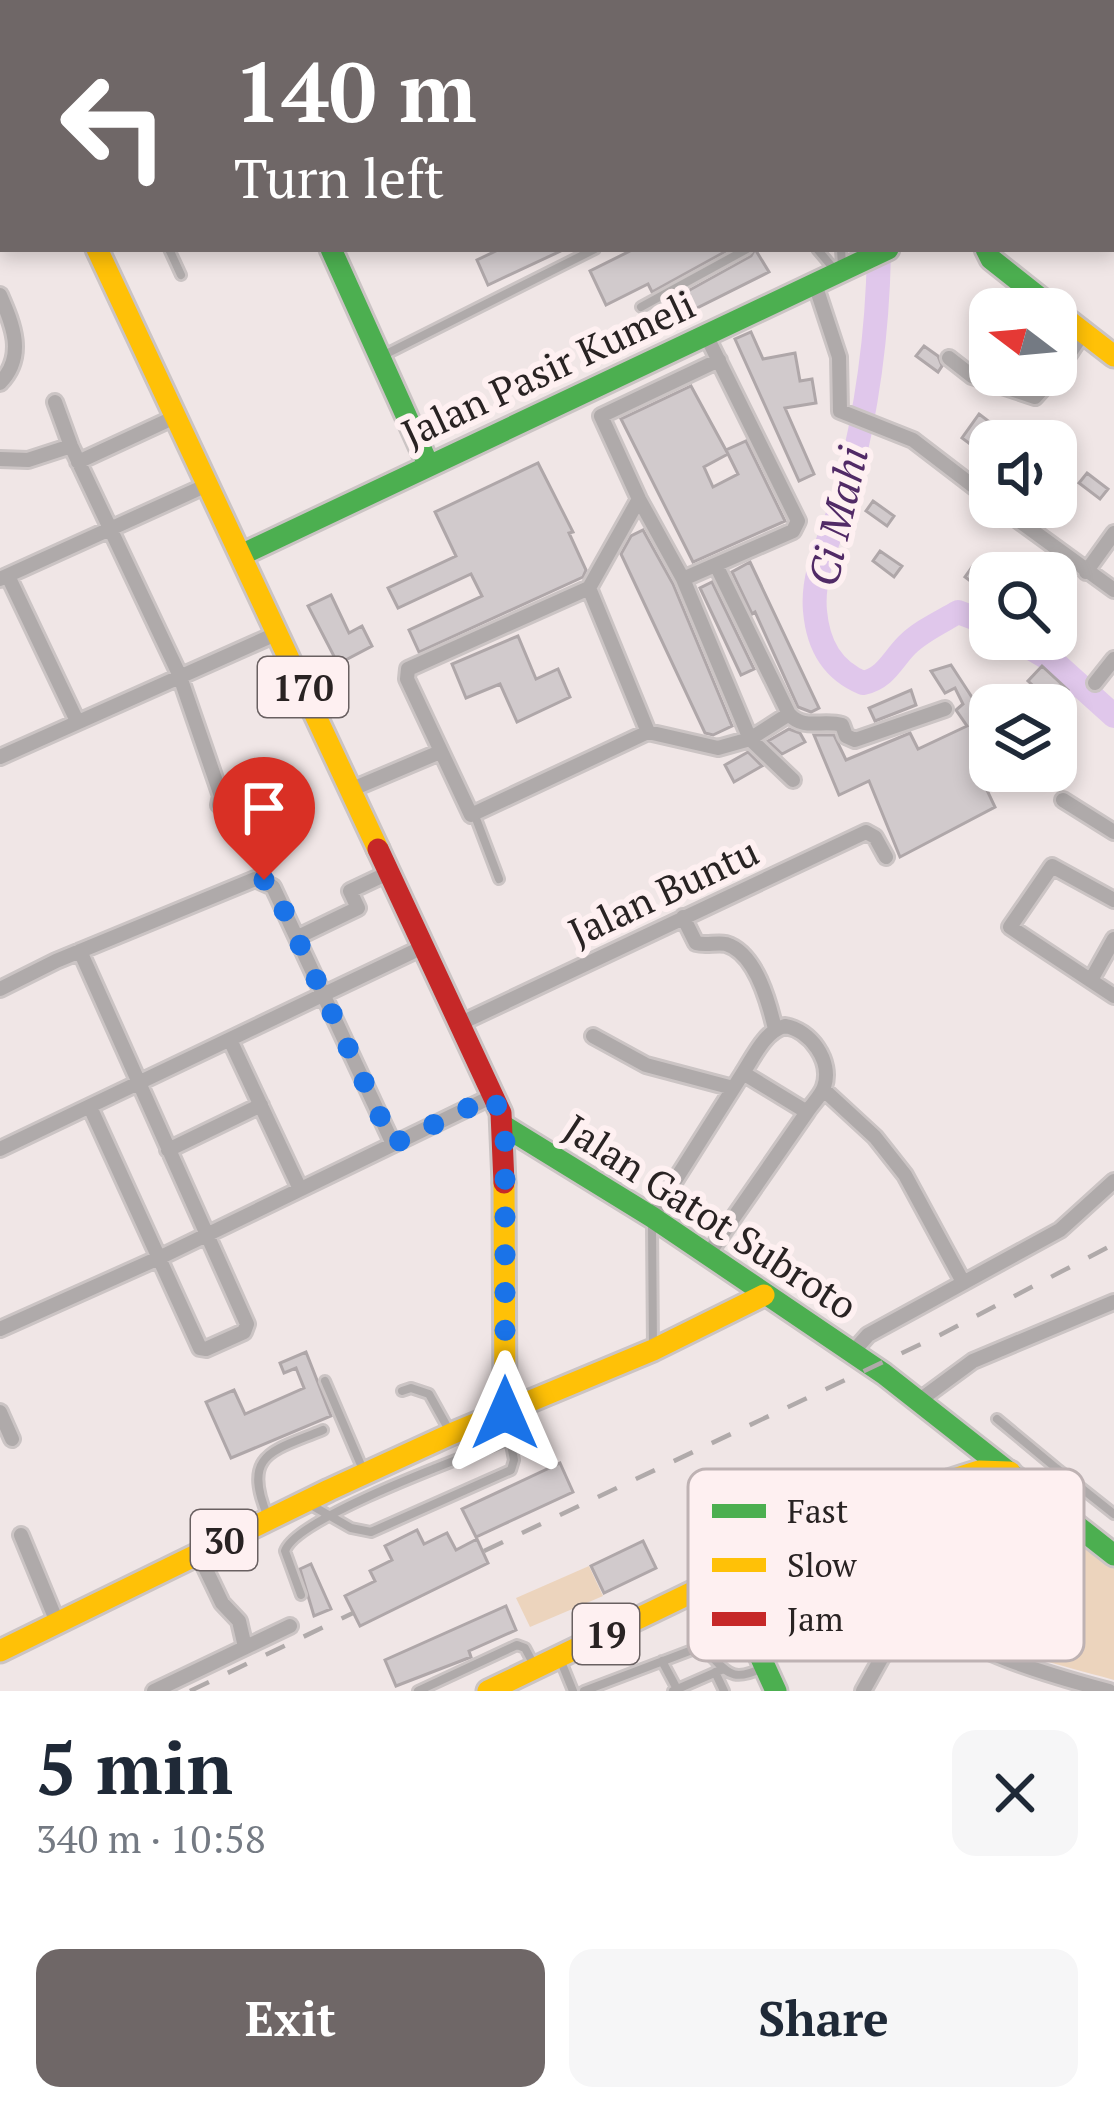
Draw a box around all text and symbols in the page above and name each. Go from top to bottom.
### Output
text: 140 m [234,35,477,146]
icon: left [36,48,192,204]
text: Turn left [234,142,444,213]
street label: Jalan Pasir Kumeli [393,277,703,459]
north arrow [969,288,1077,396]
map controls [969,288,1077,792]
button: sound [969,420,1077,528]
water label: Ci Mahi [794,440,880,591]
button: search [969,552,1077,660]
road number: 170 [258,657,348,717]
button: layers [969,684,1077,792]
pin [213,757,315,880]
icon: arrive [231,775,297,841]
street label: Jalan Buntu [560,824,766,958]
street label: Jalan Gatot Subroto [554,1102,868,1330]
position arrow [442,1350,568,1476]
legend [688,1469,1084,1661]
text: Fast [787,1489,848,1532]
road number: 30 [191,1510,257,1570]
text: Slow [787,1543,857,1586]
text: Jam [787,1597,843,1640]
road number: 19 [573,1604,639,1664]
text: 5 min [36,1719,233,1815]
button: close [952,1730,1078,1856]
text: 340 m · 10:58 [36,1812,266,1864]
button: Exit [36,1949,545,2087]
button: Share [569,1949,1078,2087]

